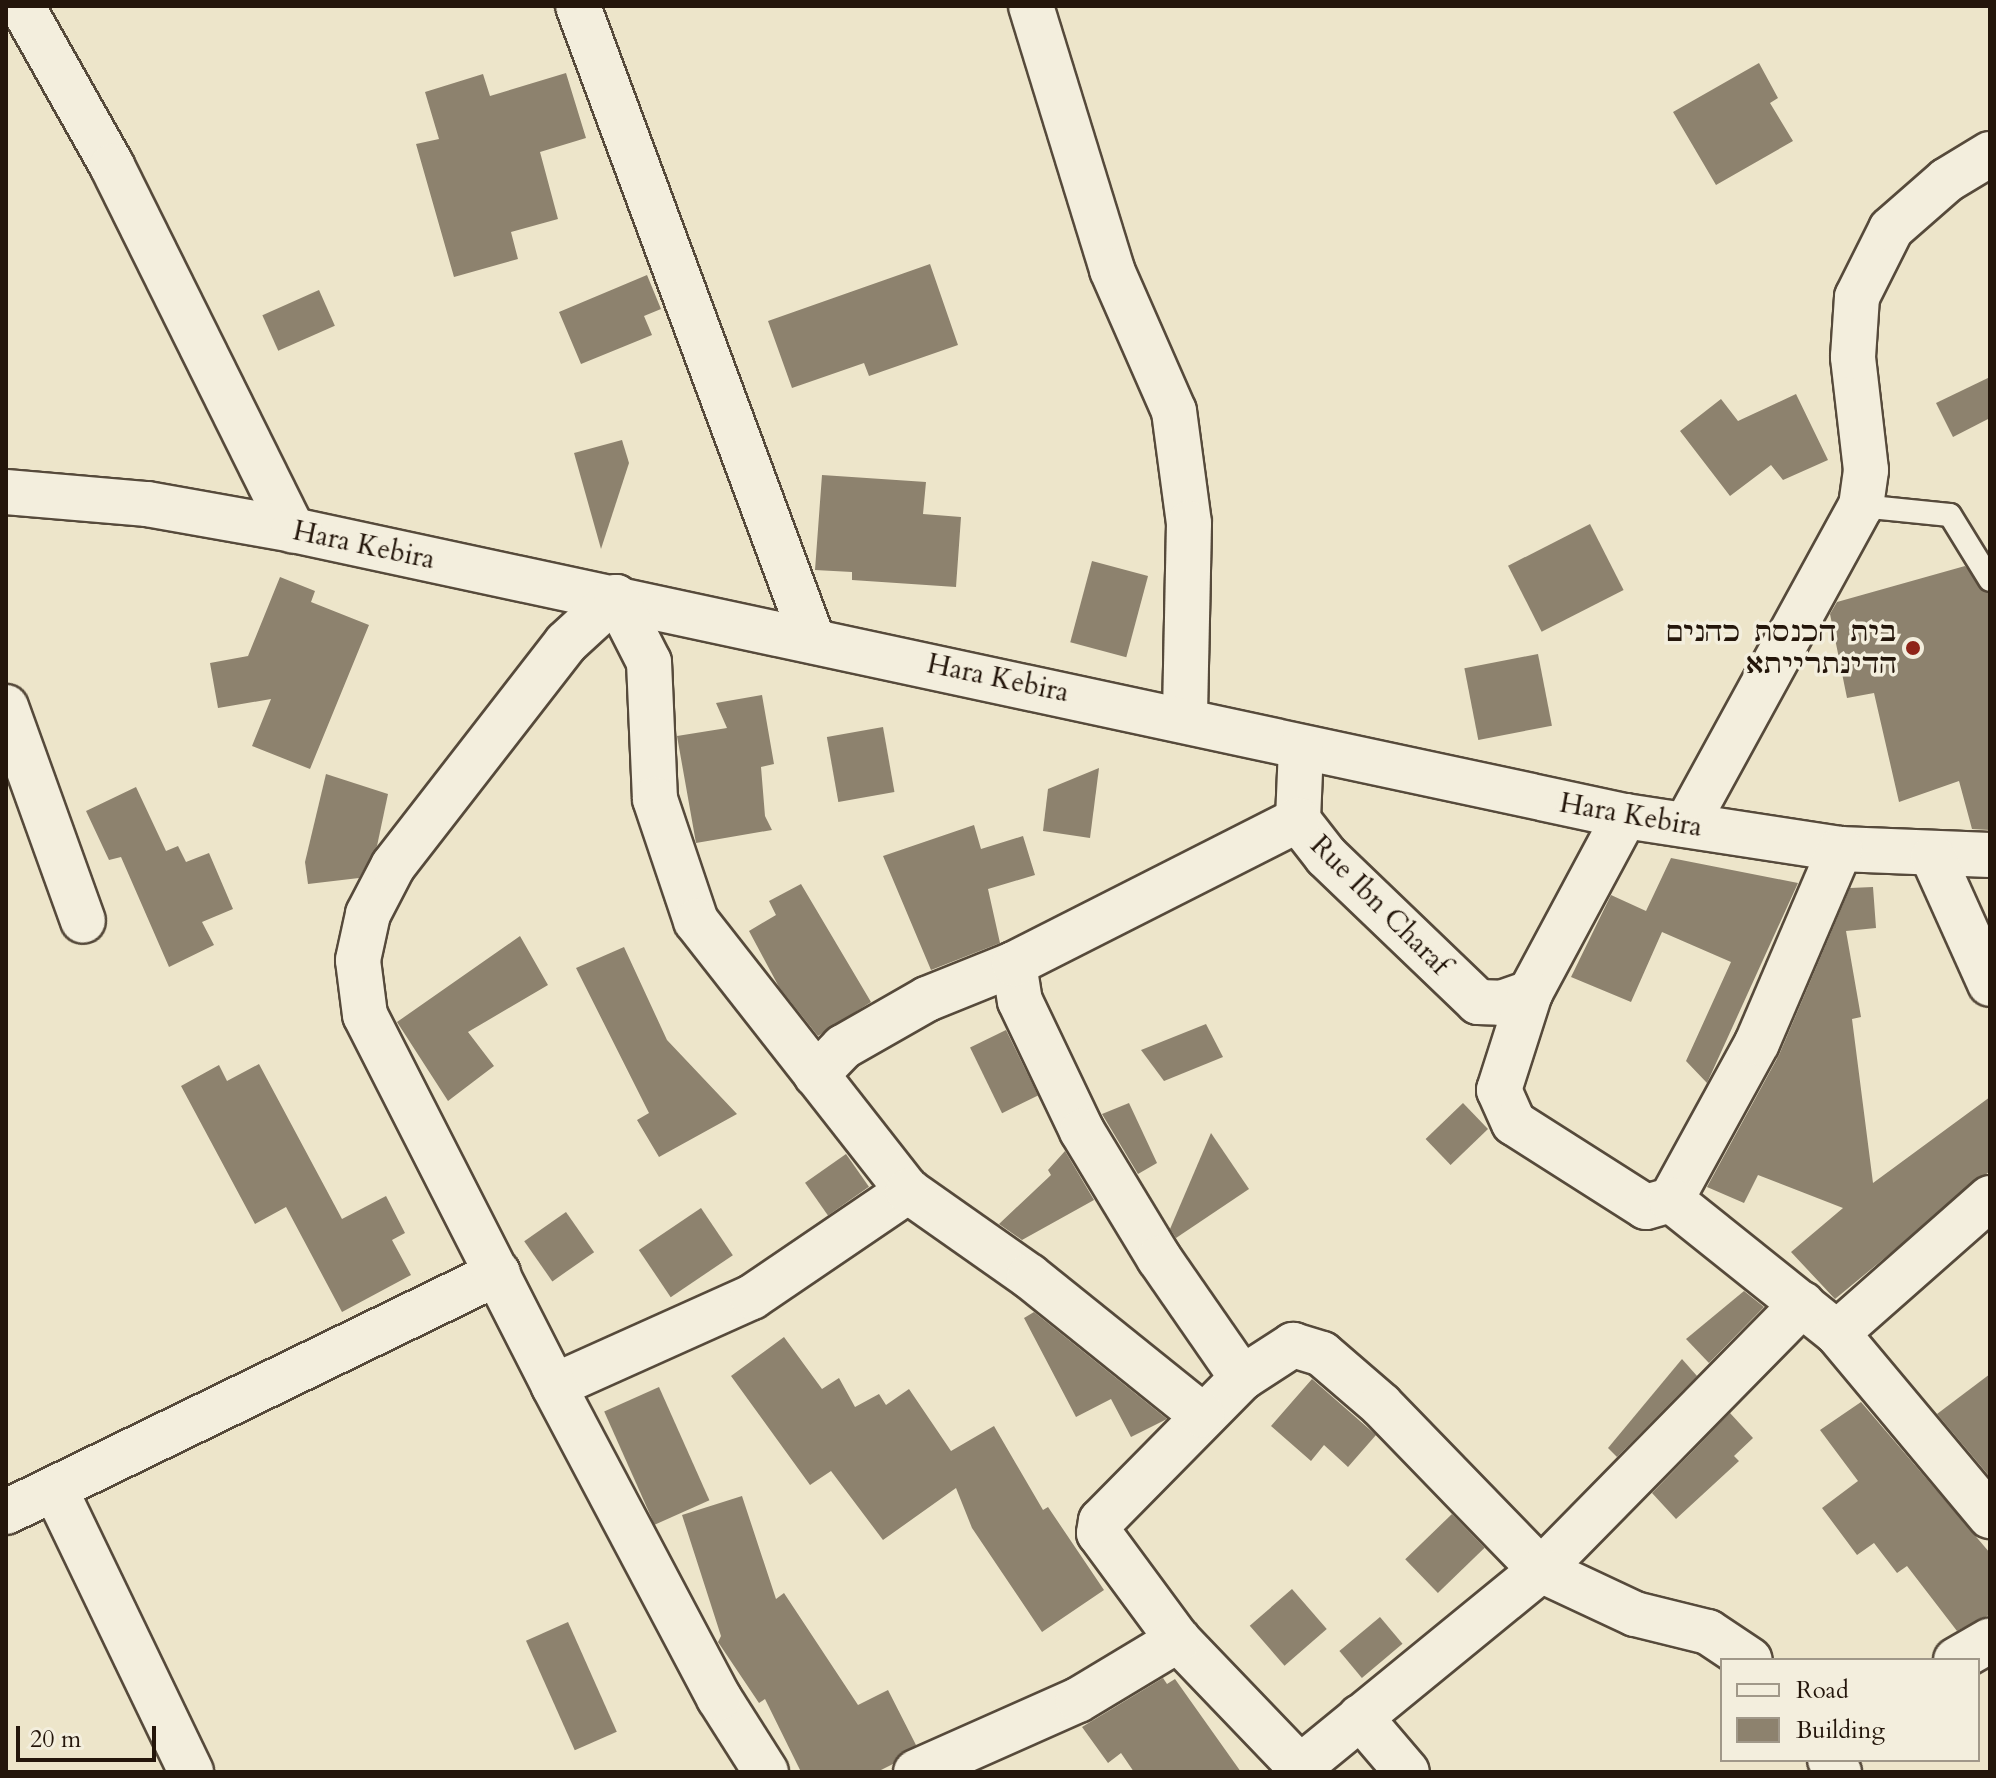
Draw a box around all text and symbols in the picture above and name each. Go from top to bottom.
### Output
street label: Hara Kebira [290,514,438,576]
place label: בית הכנסת כהנים הדינתרייתא [1678,615,1897,681]
marker: בית הכנסת כהנים הדינתרייתא [1904,639,1922,657]
street label: Hara Kebira [924,647,1072,709]
street label: Hara Kebira [1557,786,1705,844]
street label: Rue Ibn Charaf [1304,829,1456,981]
legend [1720,1658,1980,1762]
text: Road [1796,1674,1849,1707]
scale bar [20,1710,160,1760]
text: Building [1796,1714,1885,1747]
text: 20 m [30,1723,81,1756]

